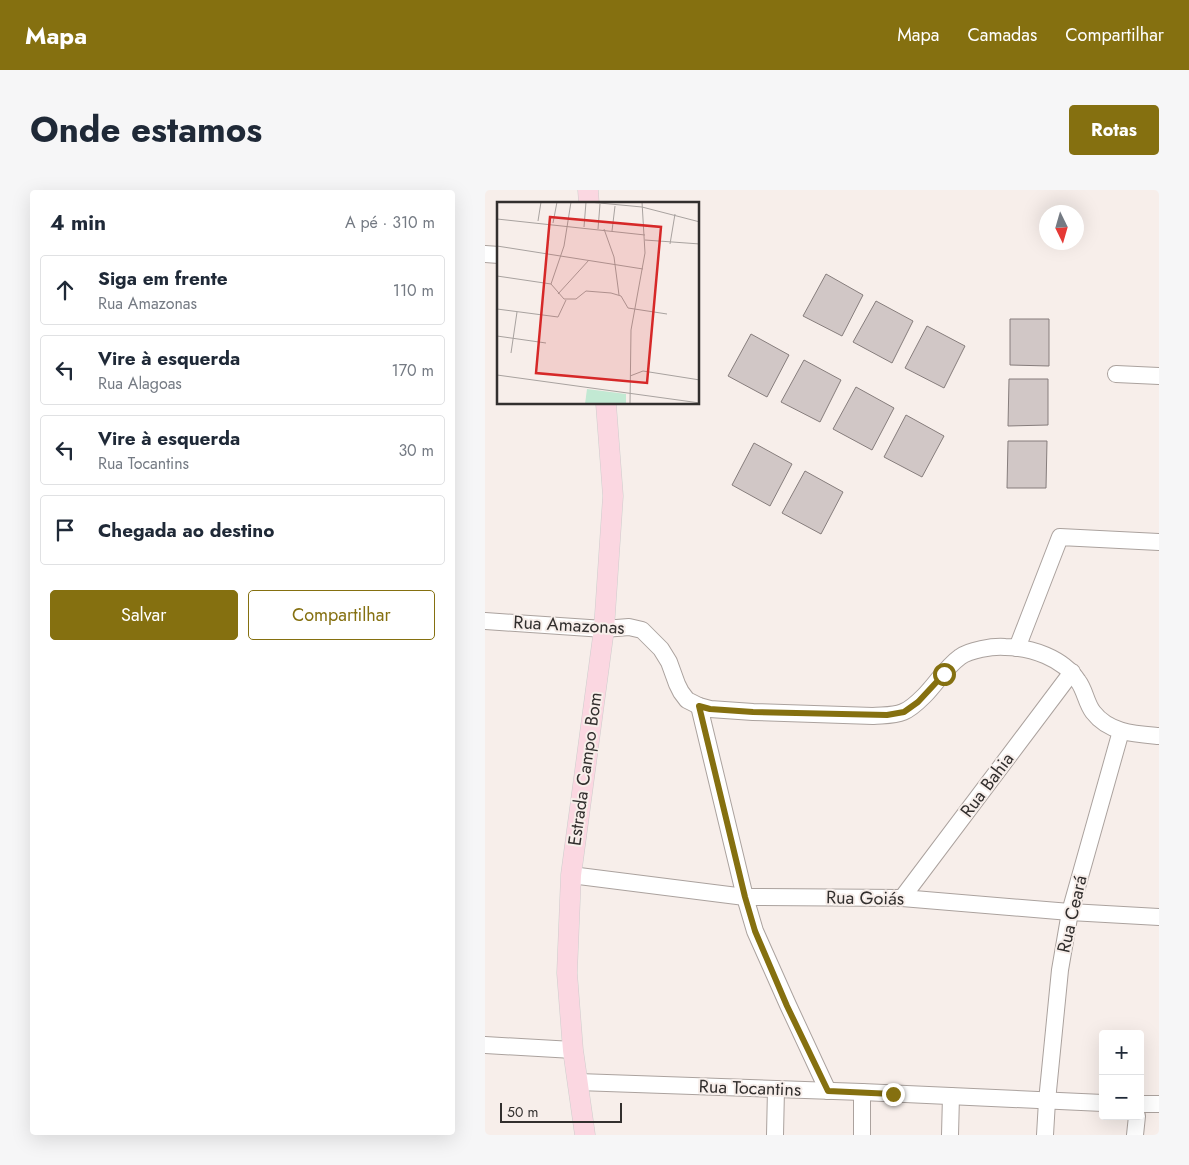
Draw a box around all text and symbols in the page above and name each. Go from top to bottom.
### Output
text: Mapa [25,18,87,53]
text: Mapa [897,22,939,48]
text: Camadas [967,22,1037,48]
text: Compartilhar [1065,22,1164,48]
text: Onde estamos [30,105,262,155]
button: Rotas [1069,105,1159,155]
inset map [497,202,700,405]
north arrow [1039,205,1084,250]
text: 4 min [50,208,106,238]
text: A pé · 310 m [345,211,435,234]
text: Siga em frente [98,265,228,292]
icon: ahead [51,276,79,304]
text: 110 m [393,279,434,302]
text: Rua Amazonas [98,292,197,315]
text: Vire à esquerda [98,345,240,372]
icon: left [51,356,79,384]
text: 170 m [392,359,434,382]
text: Rua Alagoas [98,372,182,395]
text: Vire à esquerda [98,425,240,452]
icon: left [51,436,79,464]
text: 30 m [398,439,434,462]
text: Rua Tocantins [98,452,189,475]
icon: arrive [51,516,79,544]
text: Chegada ao destino [98,517,274,544]
button: Salvar [50,590,238,640]
button: Compartilhar [248,590,435,640]
street label: Rua Amazonas [513,609,625,641]
route start [933,663,956,686]
street label: Estrada Campo Bom [561,690,609,848]
street label: Rua Bahia [954,747,1020,823]
street label: Rua Ceará [1050,873,1094,955]
street label: Rua Goiás [826,884,904,912]
map controls [1099,1030,1144,1120]
button: + [1099,1030,1144,1075]
street label: Rua Tocantins [698,1073,802,1103]
button: − [1099,1075,1144,1120]
route end [882,1083,905,1106]
scale bar [500,1100,623,1123]
text: 50 m [507,1102,538,1122]

